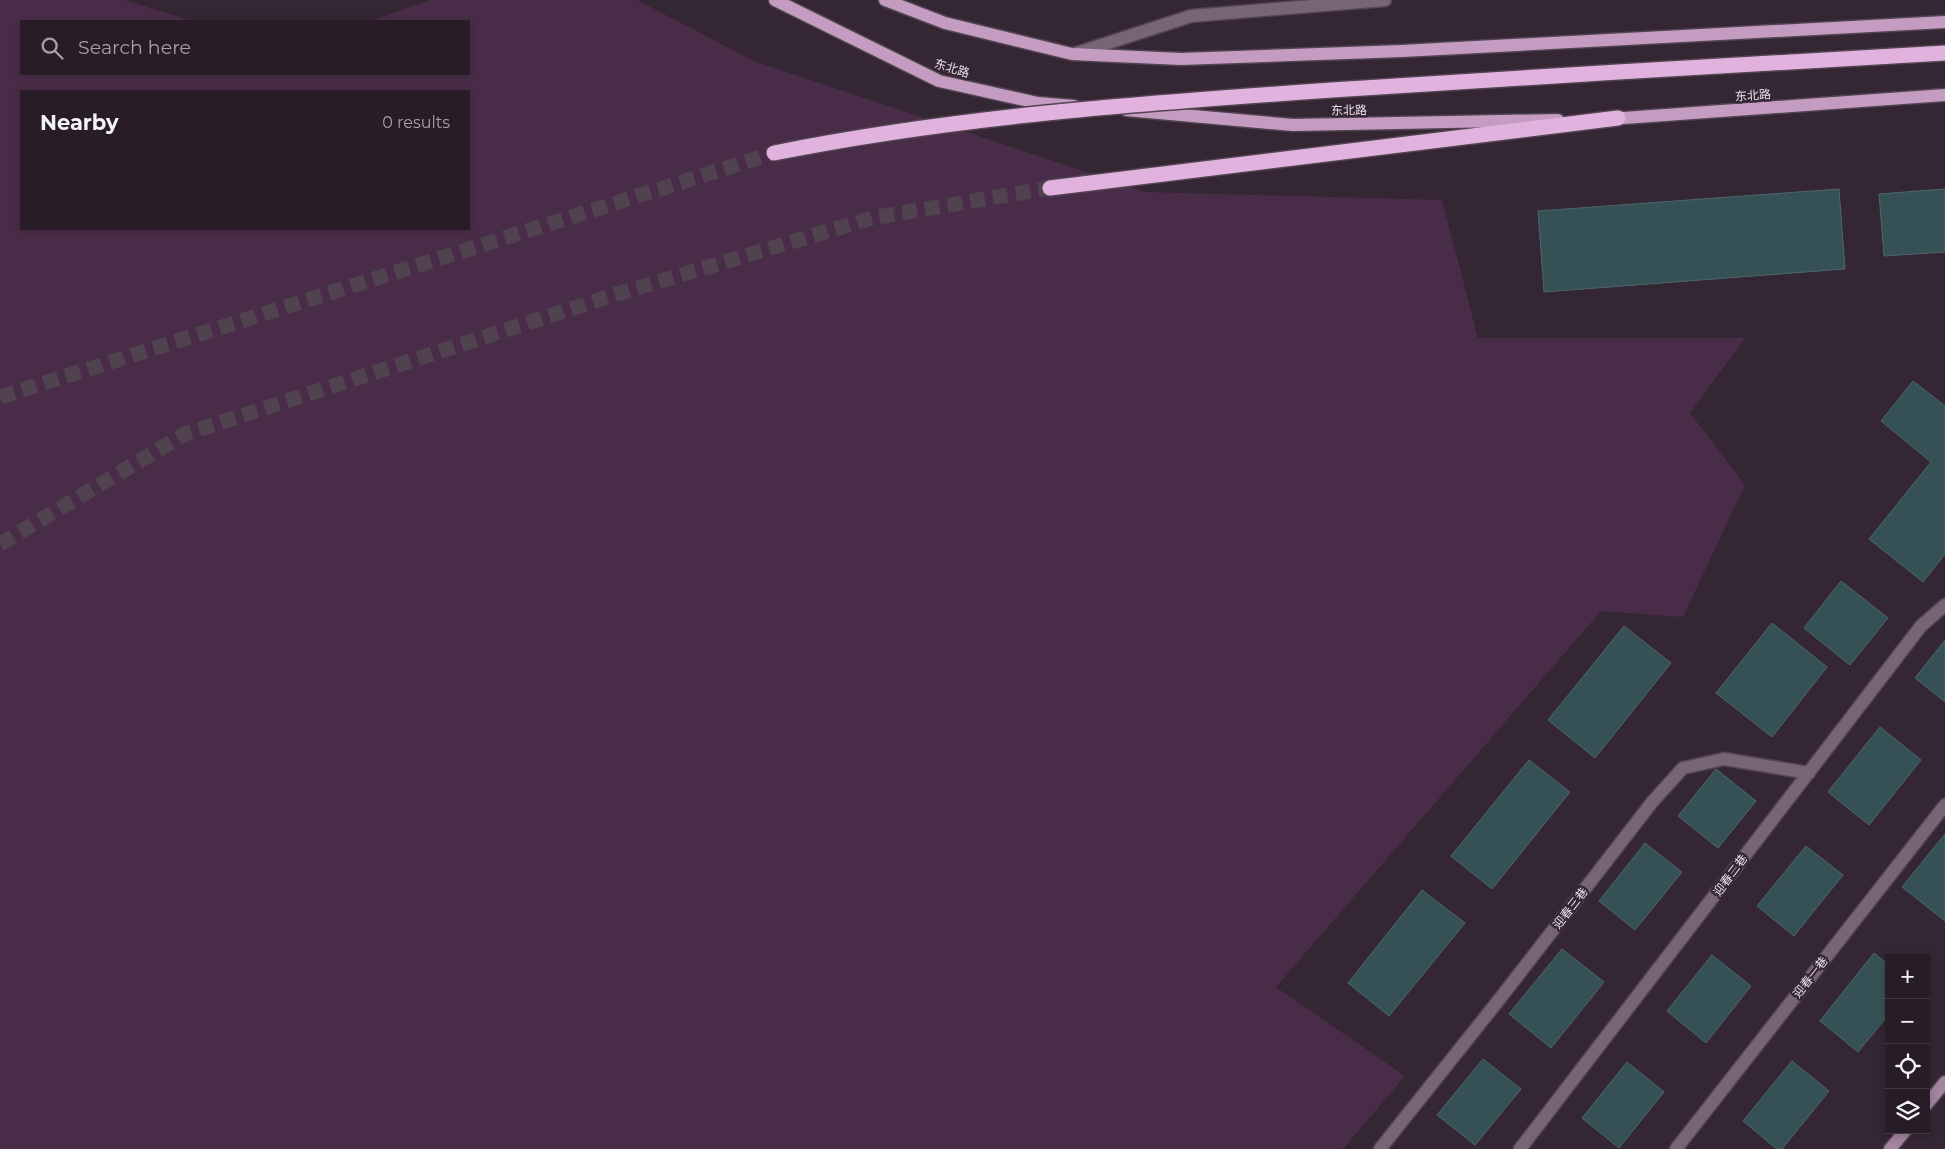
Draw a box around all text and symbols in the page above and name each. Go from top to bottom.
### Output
search box [20,20,470,75]
icon: search [38,34,66,62]
text: Search here [78,36,191,59]
street label: 东北路 [933,56,971,80]
street label: 东北路 [1735,86,1771,104]
street label: 东北路 [1331,102,1367,118]
text: Nearby [40,110,119,135]
text: 0 results [382,113,450,132]
street label: 迎春二巷 [1710,851,1750,899]
street label: 迎春三巷 [1549,884,1591,932]
street label: 迎春一巷 [1789,953,1831,1001]
map controls [1885,954,1930,1134]
button: + [1885,954,1930,999]
button: − [1885,999,1930,1044]
button: locate [1885,1044,1930,1089]
button: layers [1885,1089,1930,1134]

